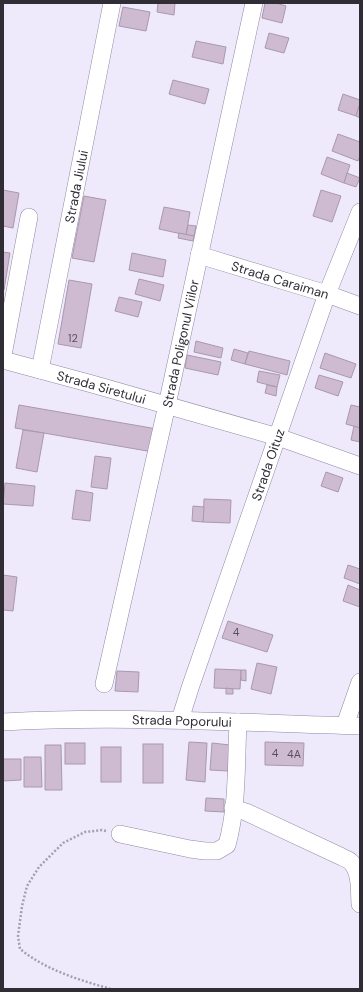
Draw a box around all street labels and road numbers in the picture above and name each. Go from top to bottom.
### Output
street label: Strada Jiului [61,149,92,224]
street label: Strada Caraiman [229,257,331,303]
street label: Strada Poligonul Viilor [159,278,203,409]
street label: Strada Siretului [55,367,148,408]
street label: Strada Oituz [248,427,288,503]
street label: Strada Poporului [132,711,232,731]

